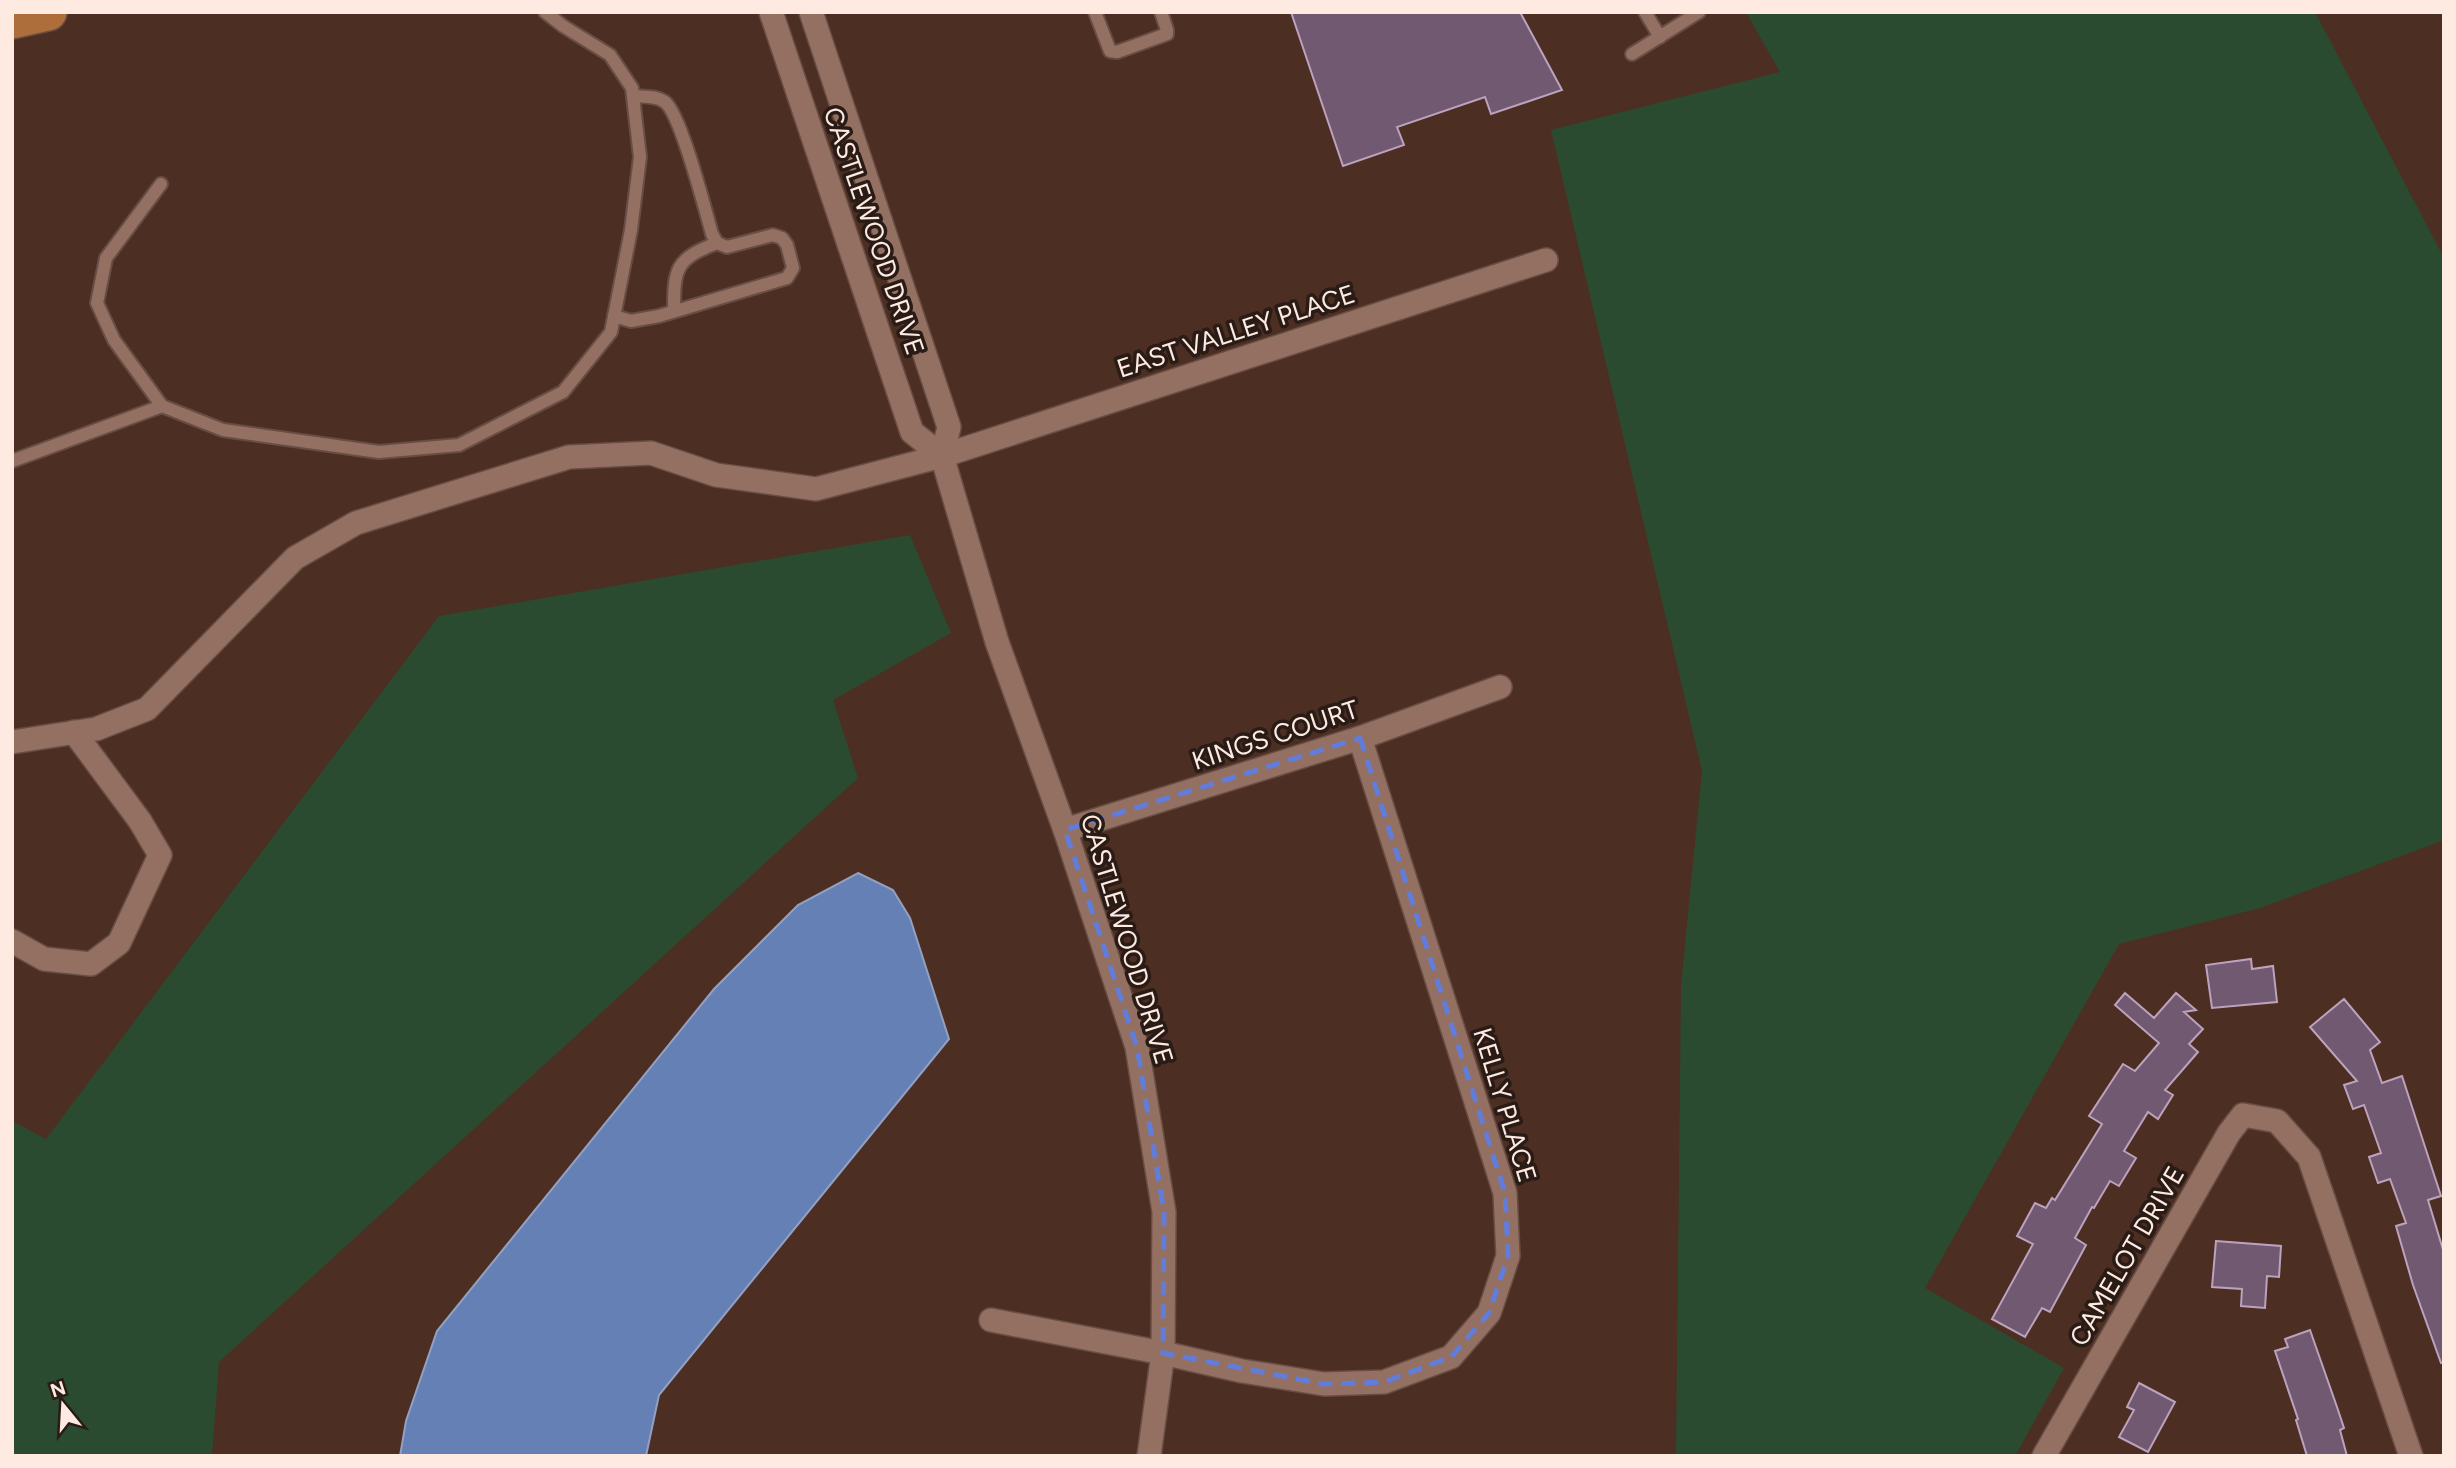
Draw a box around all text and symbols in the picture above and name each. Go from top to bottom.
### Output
street label: CASTLEWOOD DRIVE [817,103,931,359]
street label: EAST VALLEY PLACE [1113,277,1359,385]
street label: KINGS COURT [1188,693,1363,777]
street label: CASTLEWOOD DRIVE [1074,810,1180,1068]
street label: KELLY PLACE [1466,1024,1544,1186]
street label: CAMELOT DRIVE [2063,1160,2191,1352]
north arrow [28,1370,98,1440]
text: N [47,1376,68,1403]

